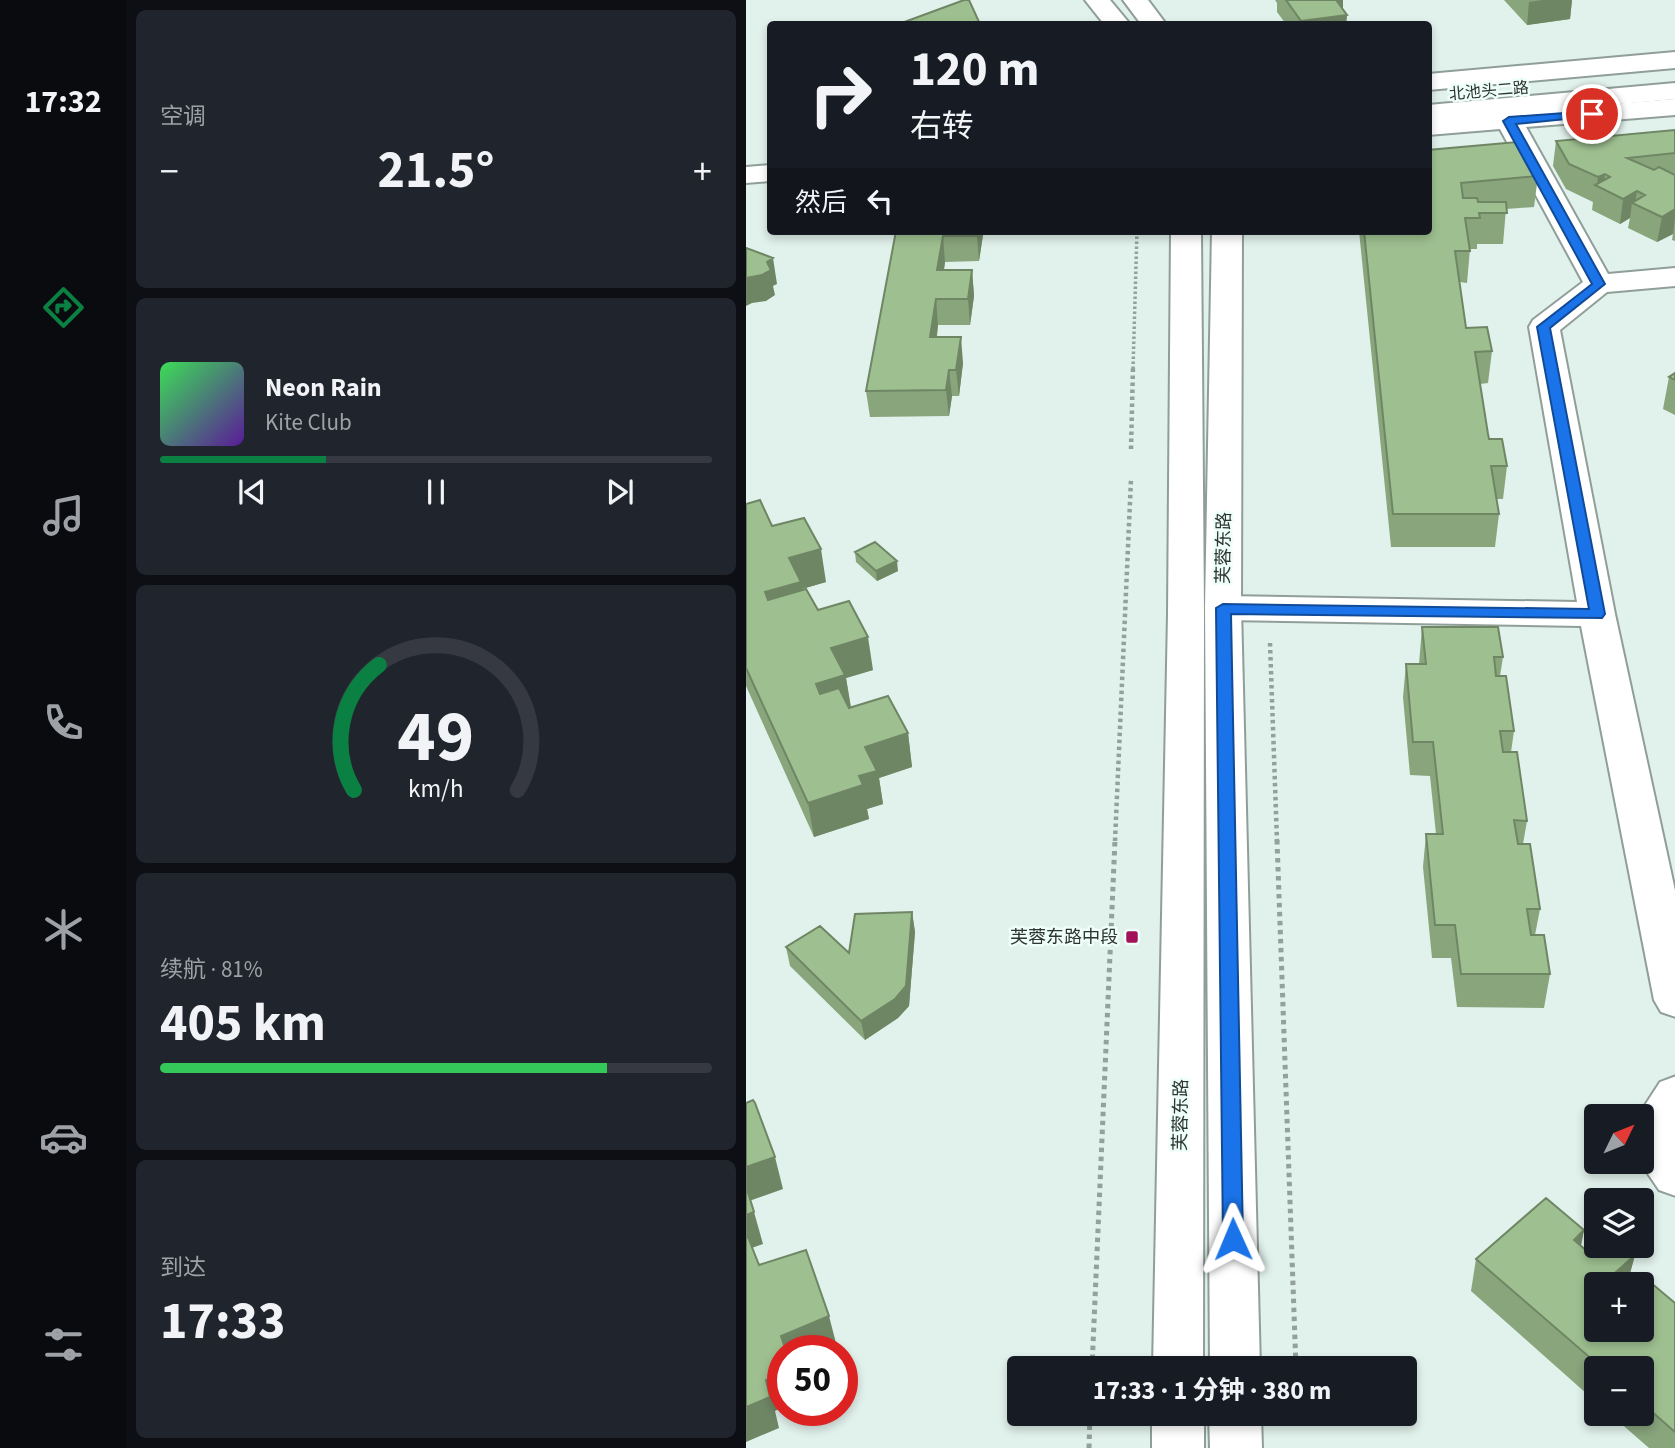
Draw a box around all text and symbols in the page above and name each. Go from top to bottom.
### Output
text: 120 m [910,35,1039,105]
icon: right [795,49,886,140]
street label: 北池头二路 [1448,77,1530,105]
text: 17:32 [24,79,102,125]
pin [1562,84,1622,144]
icon: arrive [1573,95,1611,133]
text: 空调 [160,100,206,133]
text: 右转 [910,104,974,150]
text: 21.5° [378,134,494,208]
text: − [160,145,179,199]
text: + [693,145,712,199]
icon: left [861,182,899,220]
text: 然后 [795,184,847,221]
icon: directions [39,283,88,332]
text: Neon Rain [265,369,382,406]
text: Kite Club [265,406,352,439]
icon: previous [233,473,271,511]
icon: pause [417,473,455,511]
icon: next [601,473,639,511]
icon: music [39,491,88,540]
street label: 芙蓉东路 [1211,512,1237,584]
text: 49 [398,685,474,789]
icon: phone [39,698,88,747]
text: km/h [408,771,464,807]
icon: climate [39,905,88,954]
place label: 芙蓉东路中段 [1010,925,1118,950]
marker: 芙蓉东路中段 [1124,929,1140,945]
text: 续航 · 81% [160,953,263,986]
text: 405 km [160,987,326,1061]
street label: 芙蓉东路 [1168,1079,1194,1151]
north arrow [1584,1104,1654,1174]
map controls [1584,1104,1654,1426]
icon: car [39,1113,88,1162]
button: layers [1584,1188,1654,1258]
position arrow [1196,1202,1270,1276]
text: 到达 [160,1251,206,1284]
button: + [1584,1272,1654,1342]
text: 17:33 [160,1285,285,1359]
icon: filters [39,1320,88,1369]
speed limit sign: 50 [767,1335,858,1426]
button: − [1584,1356,1654,1426]
text: 17:33 · 1 分钟 · 380 m [1093,1372,1331,1409]

